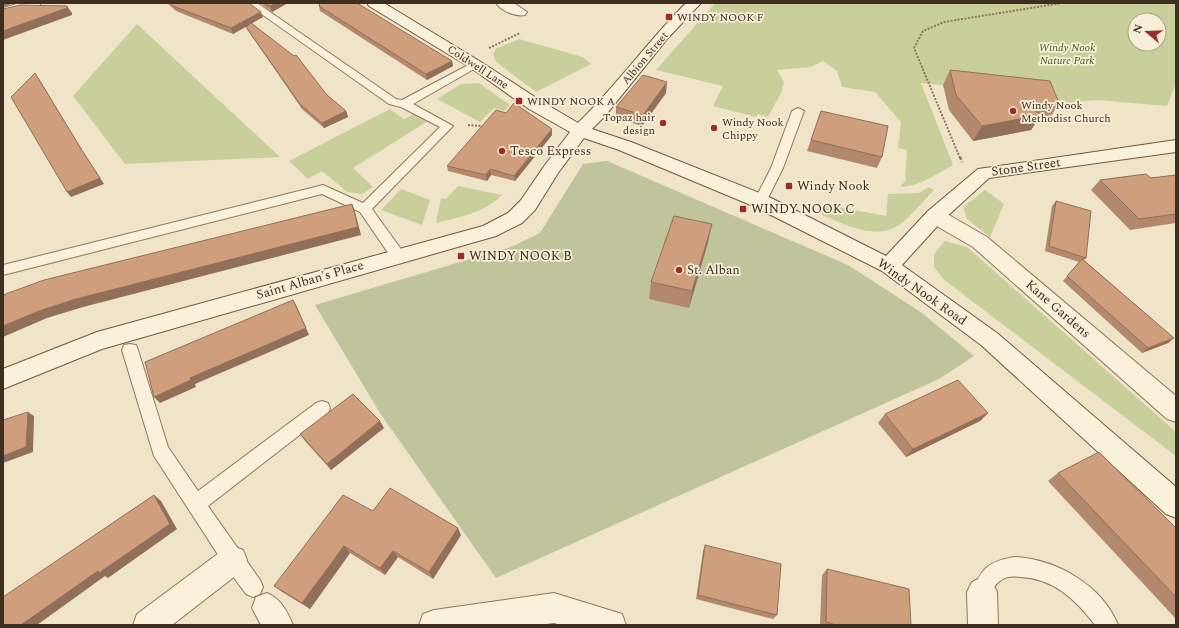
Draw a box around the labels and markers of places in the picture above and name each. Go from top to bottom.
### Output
place label: WINDY NOOK F [677,9,764,26]
marker: WINDY NOOK F [664,12,674,22]
place label: WINDY NOOK A [527,93,615,110]
marker: WINDY NOOK A [514,96,524,106]
place label: Windy Nook Methodist Church [1021,97,1111,127]
marker: Windy Nook Methodist Church [1008,106,1018,116]
place label: Topaz hair design [603,109,656,139]
place label: Windy Nook Chippy [722,114,784,144]
marker: Topaz hair design [658,118,668,128]
marker: Windy Nook Chippy [709,123,719,133]
place label: Tesco Express [510,141,591,161]
marker: Tesco Express [497,146,507,156]
place label: Windy Nook [797,176,870,196]
marker: Windy Nook [784,181,794,191]
place label: WINDY NOOK C [751,199,855,219]
marker: WINDY NOOK C [738,204,748,214]
place label: WINDY NOOK B [469,246,572,266]
marker: WINDY NOOK B [456,251,466,261]
place label: St. Alban [687,260,740,280]
marker: St. Alban [674,265,684,275]

